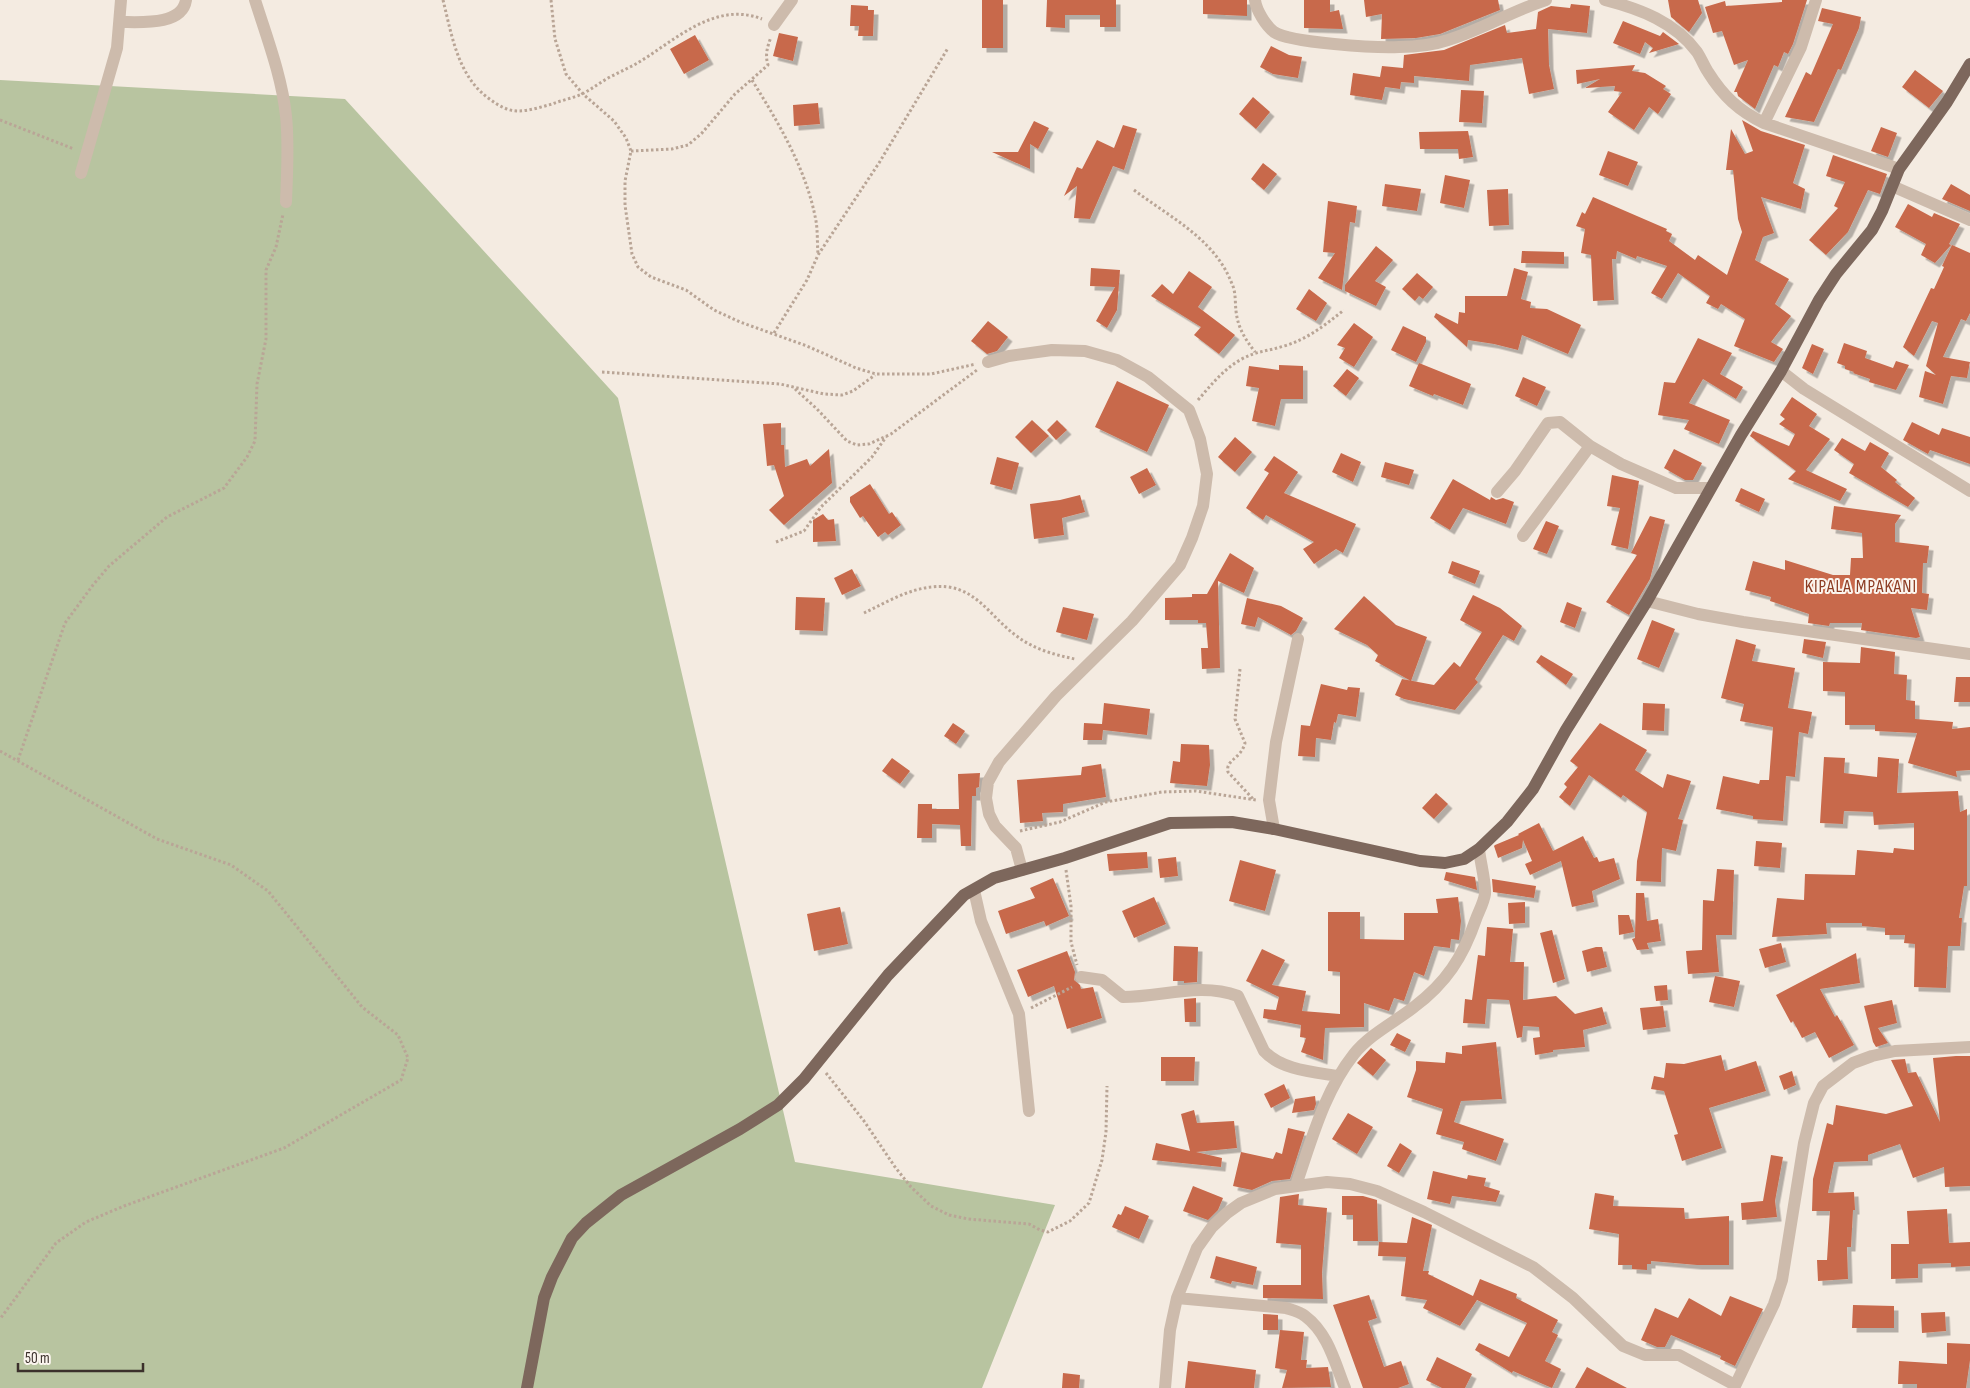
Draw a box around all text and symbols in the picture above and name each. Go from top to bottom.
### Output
district label: KIPALA MPAKANI [1805,576,1917,597]
scale bar [18,1340,142,1372]
text: 50 m [25,1349,50,1368]

